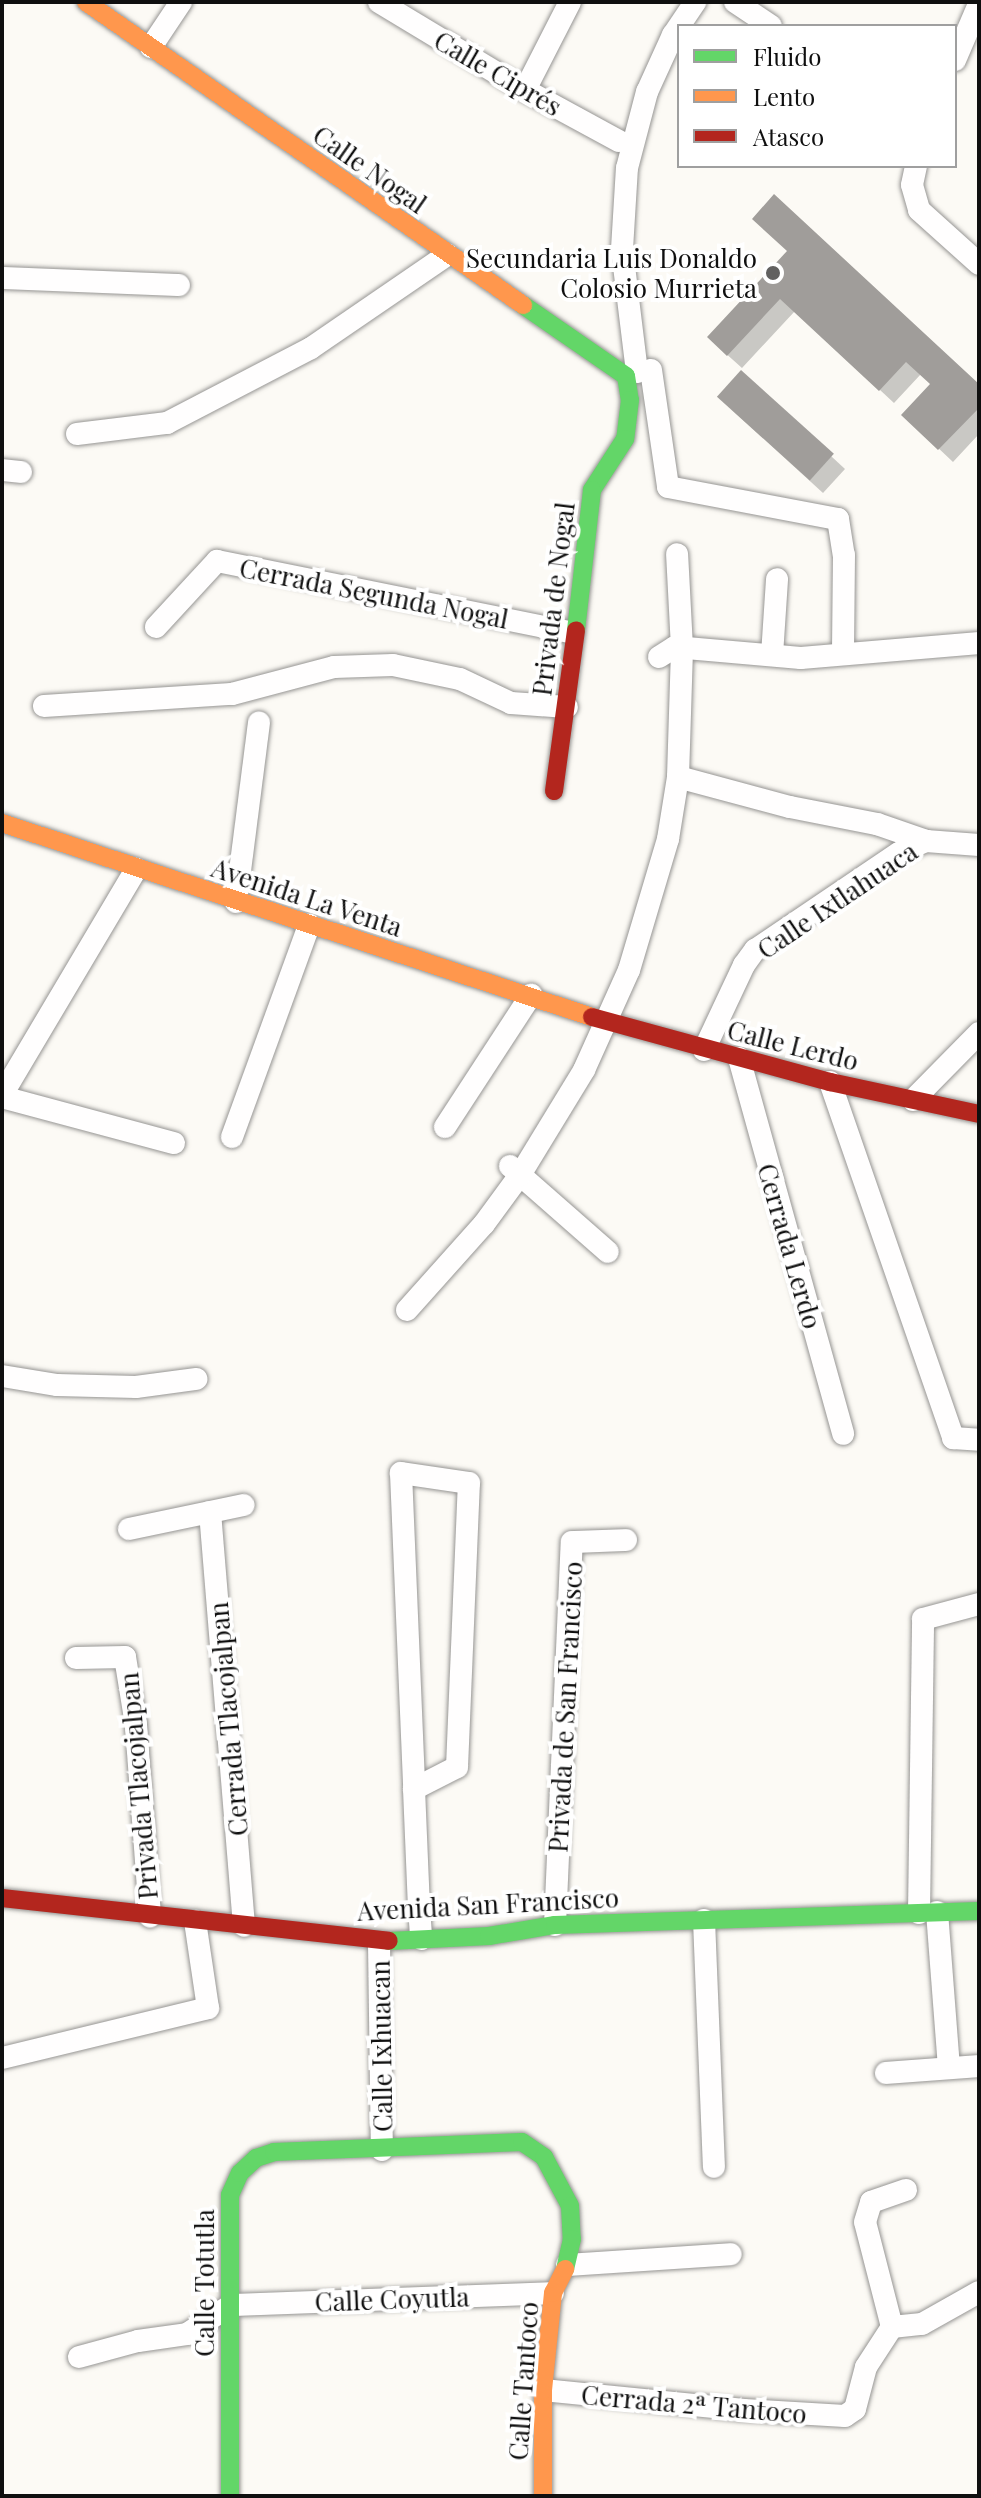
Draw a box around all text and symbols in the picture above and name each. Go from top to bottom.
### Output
street label: Calle Ciprés [429,24,567,122]
legend [677,24,957,168]
text: Fluido [753,40,821,72]
text: Lento [753,80,815,112]
street label: Calle Nogal [307,119,433,219]
text: Atasco [753,120,824,152]
place label: Secundaria Luis Donaldo Colosio Murrieta [466,242,757,304]
marker: Secundaria Luis Donaldo Colosio Murrieta [764,264,782,282]
street label: Privada de Nogal [526,500,580,698]
street label: Cerrada Segunda Nogal [237,552,511,634]
street label: Calle Ixtlahuaca [751,835,923,965]
street label: Avenida La Venta [207,851,407,943]
street label: Calle Lerdo [724,1014,862,1076]
street label: Cerrada Lerdo [752,1160,828,1332]
street label: Privada de San Francisco [542,1561,588,1853]
street label: Cerrada Tlacojalpan [202,1600,254,1838]
street label: Privada Tlacojalpan [112,1671,164,1901]
street label: Avenida San Francisco [356,1882,620,1926]
street label: Calle Ixhuacan [364,1960,398,2132]
street label: Calle Totutla [188,2209,220,2357]
street label: Calle Coyutla [314,2281,470,2317]
street label: Calle Tantoco [502,2300,544,2462]
street label: Cerrada 2ª Tantoco [579,2379,809,2429]

